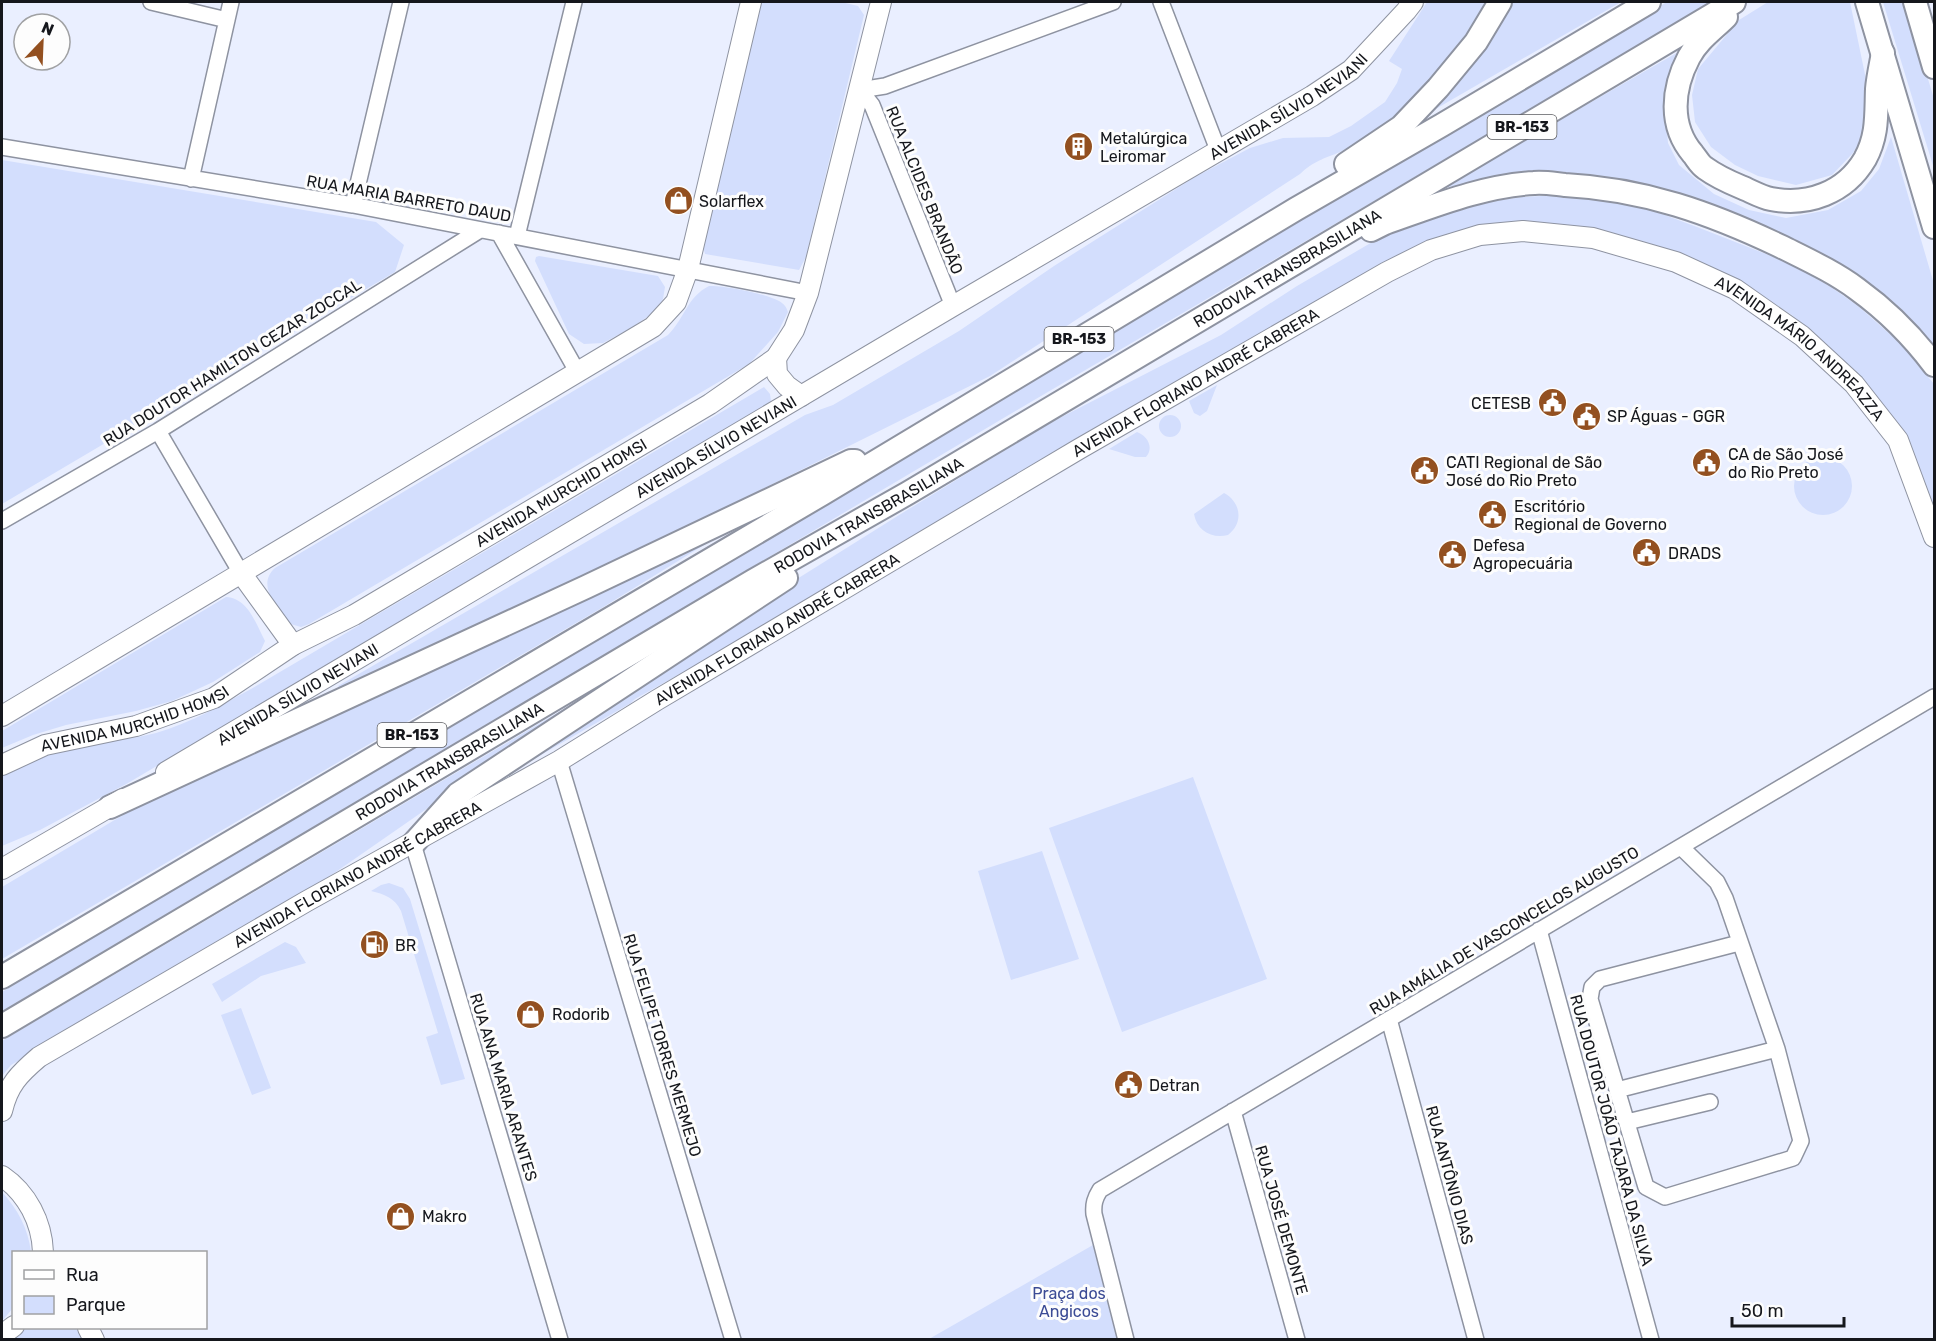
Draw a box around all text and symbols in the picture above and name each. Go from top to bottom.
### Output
north arrow [12,12,72,72]
text: N [39,18,57,40]
street label: AVENIDA SÍLVIO NEVIANI [1206,50,1372,164]
street label: RUA ALCIDES BRANDÃO [882,103,967,277]
road number: BR-153 [1488,115,1556,139]
place label: Metalúrgica Leiromar [1100,129,1187,166]
building icon: Metalúrgica Leiromar [1063,131,1095,163]
street label: RUA MARIA BARRETO DAUD [305,171,513,226]
shop icon: Solarflex [662,185,694,217]
place label: Solarflex [699,192,764,211]
street label: RODOVIA TRANSBRASILIANA [1190,205,1385,331]
street label: AVENIDA MÁRIO ANDREAZZA [1712,272,1888,425]
street label: RUA DOUTOR HAMILTON CEZAR ZOCCAL [100,275,365,450]
street label: AVENIDA FLORIANO ANDRÉ CABRERA [1069,304,1323,461]
road number: BR-153 [1044,327,1114,351]
public building icon: CETESB [1536,387,1568,419]
street label: AVENIDA SÍLVIO NEVIANI [632,392,800,502]
place label: CETESB [1471,394,1531,413]
public building icon: SP Águas - GGR [1570,400,1602,432]
place label: SP Águas - GGR [1607,407,1725,426]
street label: AVENIDA MURCHID HOMSI [472,435,650,551]
place label: CA de São José do Rio Preto [1728,445,1844,482]
public building icon: CA de São José do Rio Preto [1691,447,1723,479]
street label: RODOVIA TRANSBRASILIANA [771,453,967,577]
place label: CATI Regional de São José do Rio Preto [1446,453,1602,490]
public building icon: CATI Regional de São José do Rio Preto [1409,455,1441,487]
place label: Escritório Regional de Governo [1514,497,1667,534]
public building icon: Escritório Regional de Governo [1477,499,1509,531]
place label: Defesa Agropecuária [1473,536,1573,573]
public building icon: DRADS [1631,537,1663,569]
public building icon: Defesa Agropecuária [1436,538,1468,570]
place label: DRADS [1668,544,1721,563]
street label: AVENIDA FLORIANO ANDRÉ CABRERA [651,549,903,709]
street label: AVENIDA SÍLVIO NEVIANI [214,639,382,750]
street label: AVENIDA MURCHID HOMSI [39,682,233,756]
street label: RODOVIA TRANSBRASILIANA [352,698,547,824]
road number: BR-153 [378,723,446,747]
street label: AVENIDA FLORIANO ANDRÉ CABRERA [230,797,486,951]
street label: RUA AMÁLIA DE VASCONCELOS AUGUSTO [1366,842,1642,1019]
fuel station icon: BR [358,929,390,961]
street label: RUA FELIPE TORRES MERMEJO [619,931,706,1159]
place label: BR [395,935,416,955]
street label: RUA ANA MARIA ARANTES [466,991,541,1183]
street label: RUA DOUTOR JOÃO TAJARA DA SILVA [1566,992,1657,1268]
shop icon: Rodorib [515,998,547,1030]
place label: Rodorib [552,1005,610,1024]
public building icon: Detran [1112,1069,1144,1101]
place label: Detran [1149,1076,1200,1095]
street label: RUA ANTÔNIO DIAS [1422,1103,1478,1247]
street label: RUA JOSÉ DEMONTE [1251,1143,1312,1297]
shop icon: Makro [385,1200,417,1232]
place label: Makro [422,1207,467,1226]
legend [12,1251,207,1329]
text: Rua [66,1264,99,1286]
park label: Praça dos Angicos [1032,1284,1106,1321]
scale bar [1732,1290,1844,1328]
text: Parque [66,1294,126,1316]
text: 50 m [1741,1300,1784,1322]

